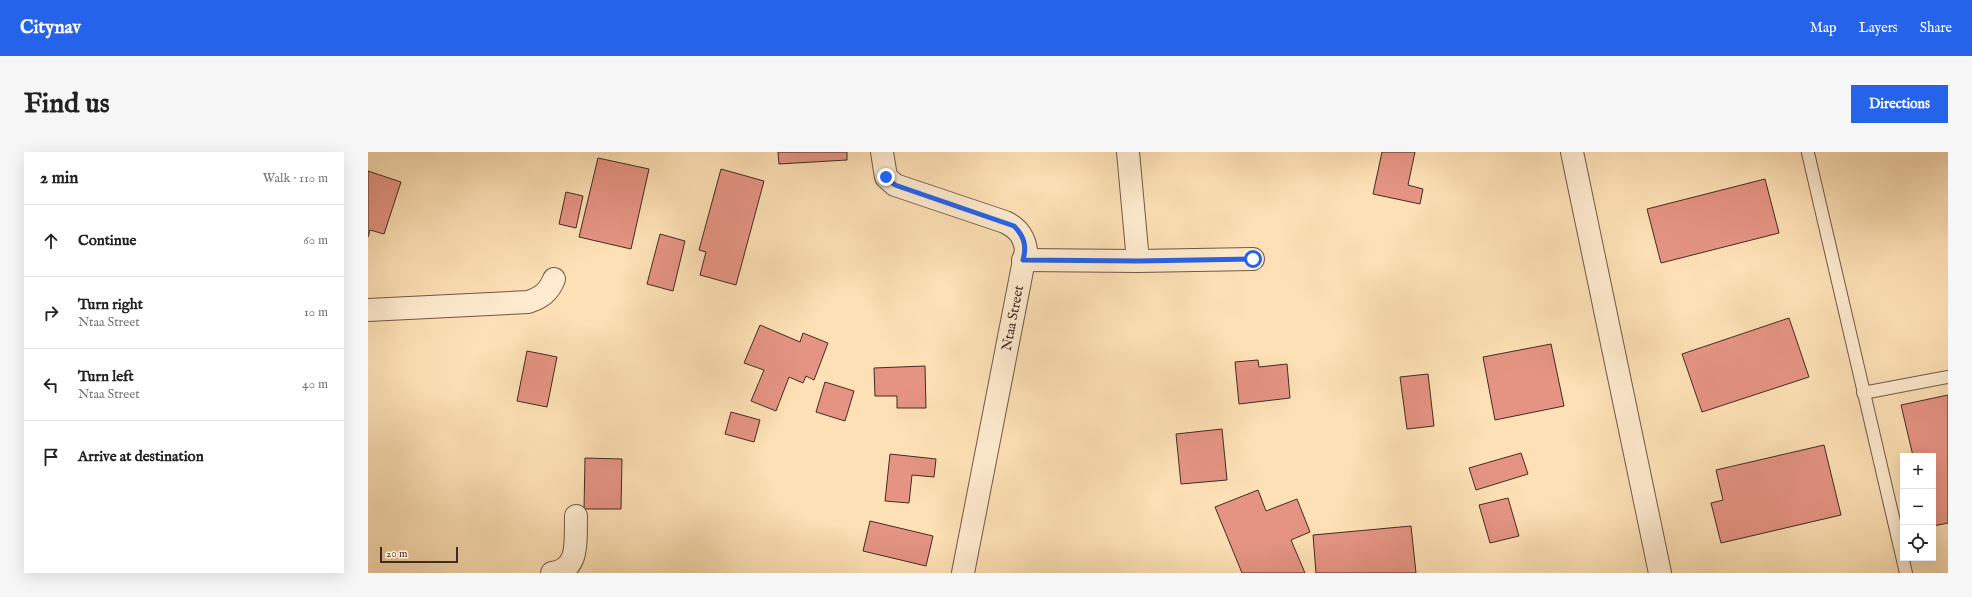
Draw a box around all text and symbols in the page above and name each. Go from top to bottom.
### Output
text: Citynav [20,16,81,40]
text: Map [1810,19,1837,37]
text: Layers [1859,19,1898,37]
text: Share [1920,19,1952,37]
button: Directions [1851,85,1948,123]
text: Find us [24,87,110,122]
text: 2 min [40,168,78,189]
route end [877,168,895,186]
text: Walk · 110 m [263,170,328,187]
icon: ahead [40,230,62,252]
text: Continue [78,231,136,250]
text: 60 m [303,232,328,249]
route start [1244,250,1262,268]
street label: Ntaa Street [998,284,1028,353]
text: Turn right [78,295,143,314]
icon: right [40,302,62,324]
text: 10 m [304,304,328,321]
text: Ntaa Street [78,314,140,331]
text: Turn left [78,367,134,386]
icon: left [40,374,62,396]
text: 40 m [302,376,328,393]
text: Ntaa Street [78,386,140,403]
icon: arrive [40,446,62,468]
text: Arrive at destination [78,447,204,466]
map controls [1900,453,1936,561]
button: + [1900,453,1936,489]
button: − [1900,489,1936,525]
button: locate [1900,525,1936,561]
scale bar [380,545,458,564]
text: 20 m [386,547,407,561]

